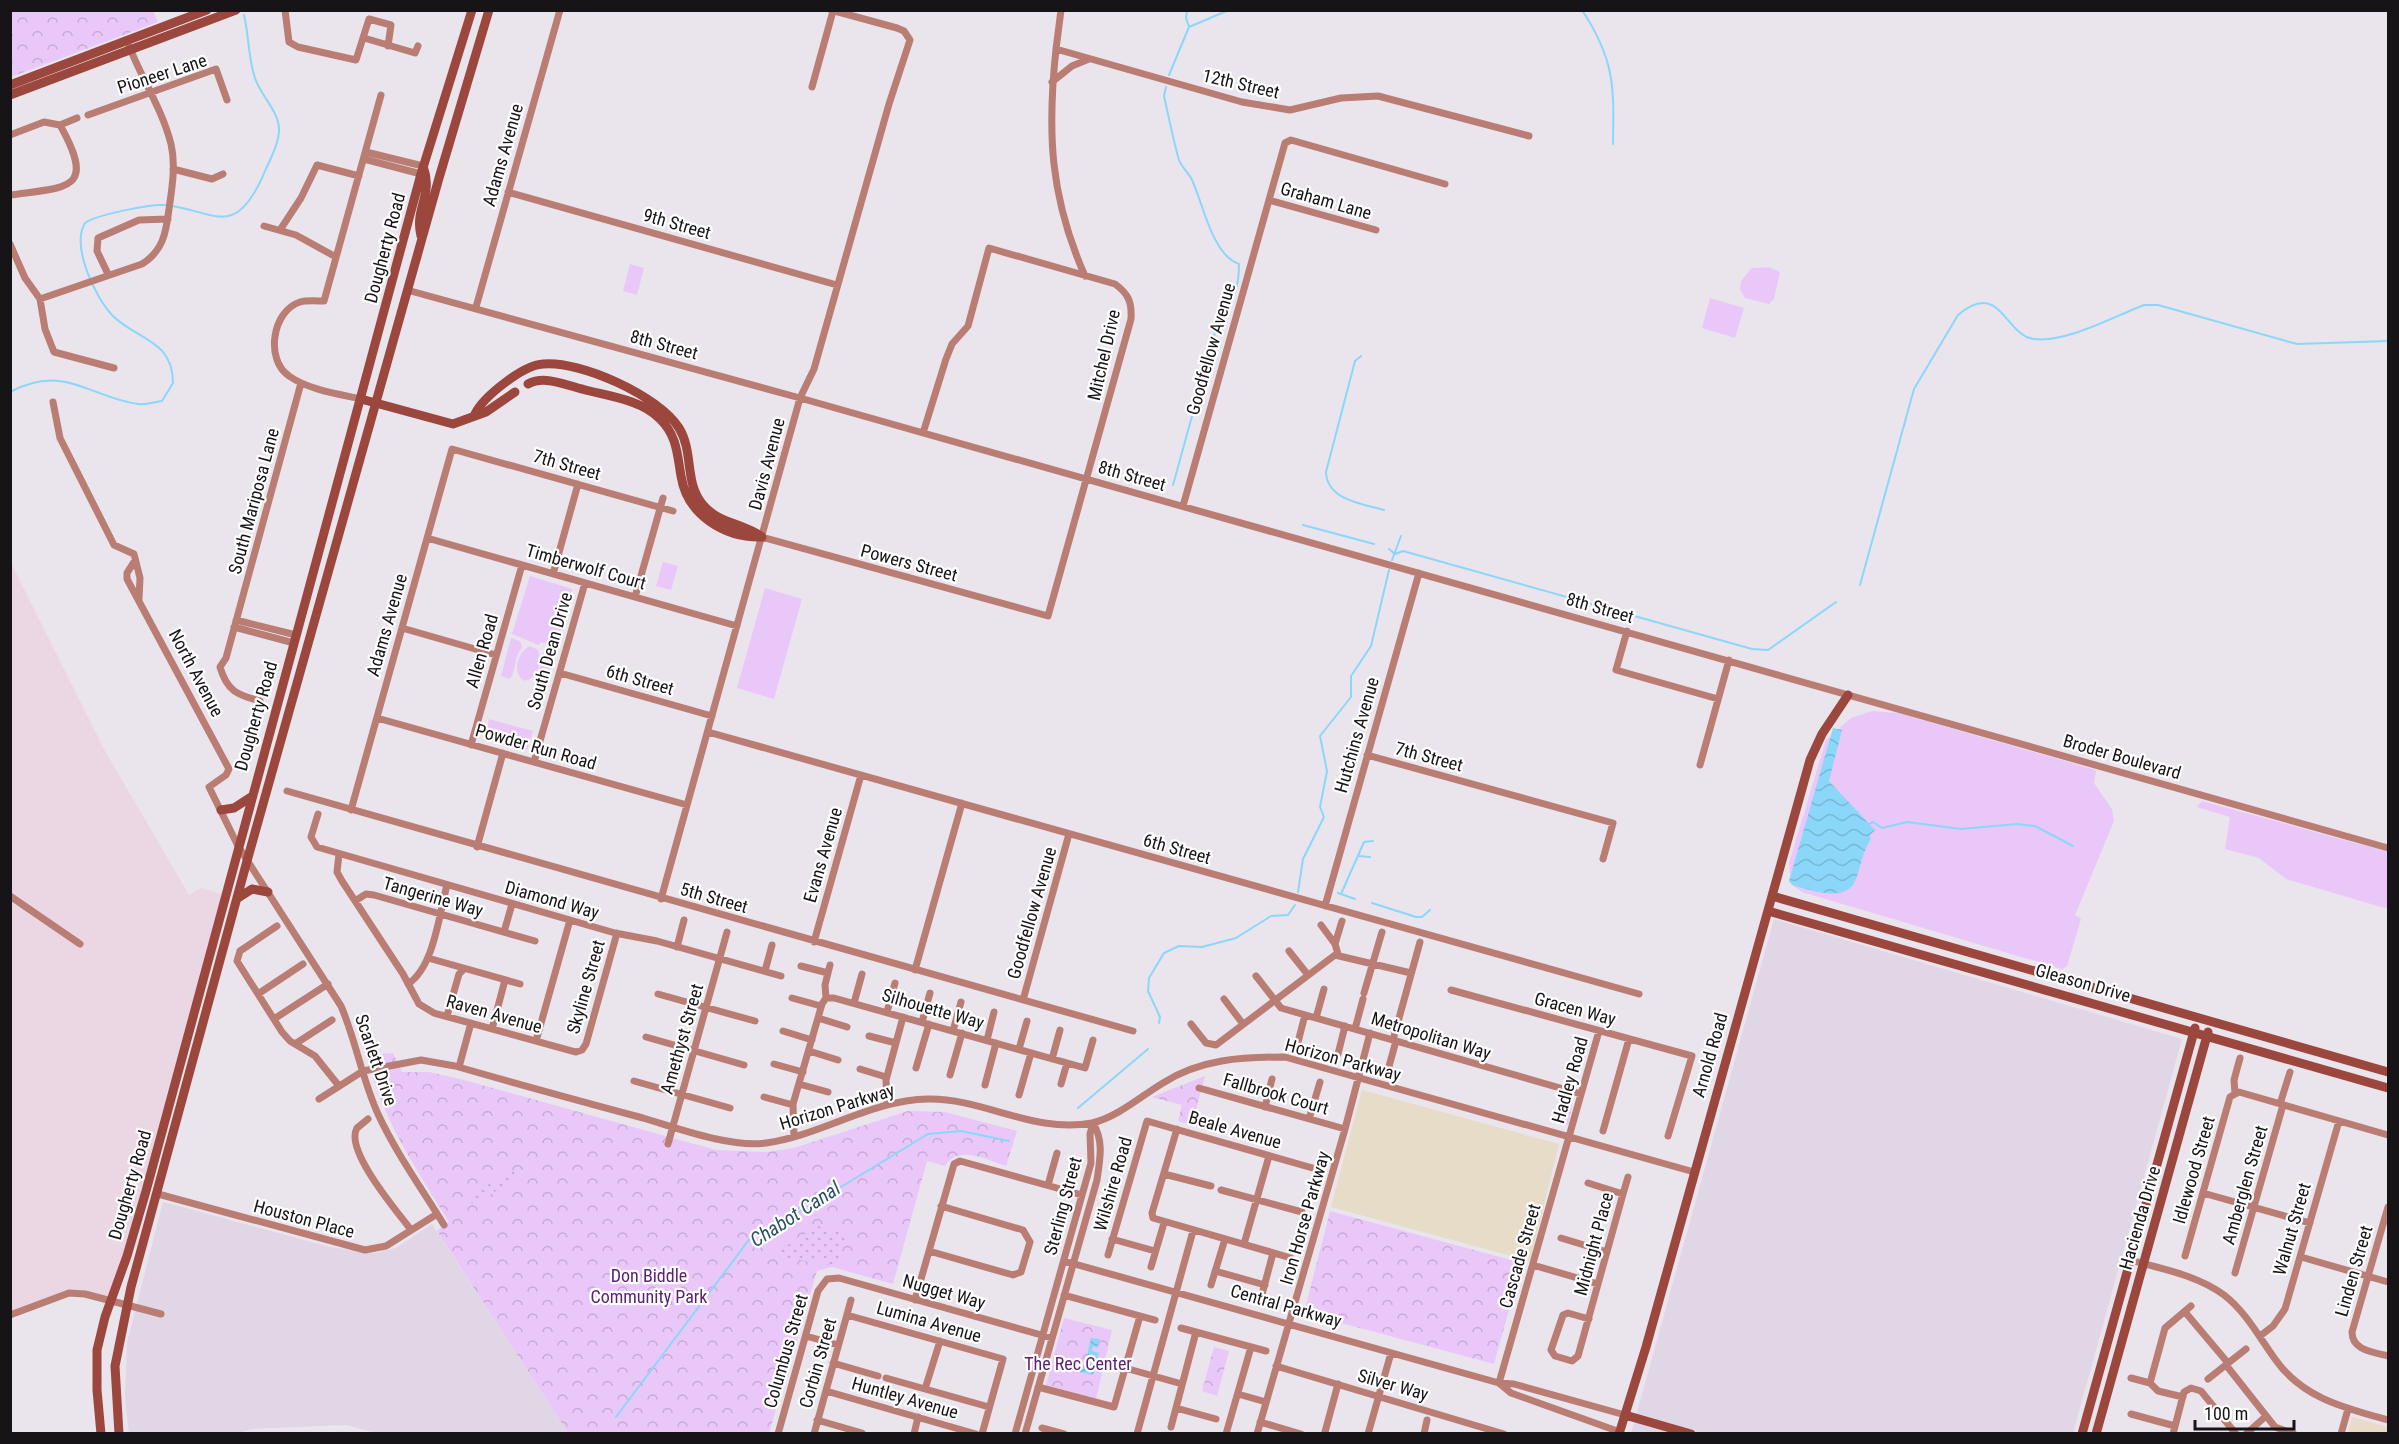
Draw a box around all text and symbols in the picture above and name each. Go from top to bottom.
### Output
street label: Pioneer Lane [115,49,209,98]
street label: 12th Street [1201,64,1282,103]
street label: Adams Avenue [478,101,527,209]
street label: Graham Lane [1278,178,1374,224]
street label: Dougherty Road [360,191,409,305]
street label: 9th Street [641,204,713,243]
street label: Goodfellow Avenue [1182,280,1239,417]
street label: Mitchel Drive [1083,307,1124,402]
street label: 8th Street [628,325,700,364]
street label: Davis Avenue [744,415,789,512]
street label: South Mariposa Lane [224,426,283,576]
street label: 7th Street [531,445,603,484]
street label: 8th Street [1096,456,1168,495]
street label: Timberwolf Court [524,539,649,594]
street label: Powers Street [859,540,960,585]
street label: Adams Avenue [362,571,411,679]
street label: 8th Street [1564,588,1636,627]
street label: South Dean Drive [523,590,576,712]
street label: Allen Road [461,611,502,690]
street label: North Avenue [165,625,228,720]
street label: Dougherty Road [230,659,281,773]
street label: 6th Street [604,660,676,699]
street label: Hutchins Avenue [1330,675,1383,795]
street label: Powder Run Road [473,719,599,774]
street label: Broder Boulevard [2061,730,2183,783]
street label: 7th Street [1393,737,1465,776]
street label: Evans Avenue [799,805,846,905]
street label: 6th Street [1141,829,1213,868]
street label: Goodfellow Avenue [1003,844,1060,981]
street label: Tangerine Way [381,872,486,921]
street label: Diamond Way [503,876,602,923]
street label: 5th Street [678,878,750,917]
street label: Skyline Street [562,938,609,1036]
street label: Gleason Drive [2033,959,2133,1006]
street label: Amethyst Street [656,981,707,1096]
street label: Silhouette Way [880,984,987,1033]
street label: Gracen Way [1532,988,1619,1030]
street label: Raven Avenue [444,990,544,1037]
street label: Metropolitan Way [1369,1007,1494,1064]
street label: Arnold Road [1687,1010,1732,1100]
street label: Scarlett Drive [351,1011,402,1108]
street label: Horizon Parkway [1283,1034,1404,1085]
street label: Hadley Road [1547,1034,1592,1126]
street label: Fallbrook Court [1221,1068,1331,1119]
street label: Horizon Parkway [777,1079,897,1134]
street label: Beale Avenue [1186,1106,1284,1153]
street label: Idlewood Street [2168,1114,2219,1226]
street label: Amberglen Street [2217,1123,2272,1247]
street label: Dougherty Road [104,1128,155,1242]
street label: Wilshire Road [1089,1134,1136,1233]
street label: Iron Horse Parkway [1275,1148,1334,1287]
street label: Sterling Street [1039,1154,1086,1257]
street label: Hacienda Drive [2115,1164,2164,1272]
water label: Chabot Canal [745,1176,845,1252]
street label: Walnut Street [2268,1180,2315,1278]
street label: Midnight Place [1570,1190,1617,1298]
street label: Houston Place [251,1195,357,1242]
street label: Cascade Street [1495,1201,1544,1310]
street label: Linden Street [2330,1223,2377,1319]
park label: Don Biddle Community Park [591,1265,707,1307]
street label: Nugget Way [900,1270,988,1313]
street label: Central Parkway [1228,1280,1345,1332]
street label: Columbus Street [759,1291,812,1410]
street label: Lumina Avenue [874,1297,984,1346]
street label: Corbin Street [795,1315,840,1410]
park label: The Rec Center [1024,1353,1132,1374]
street label: Silver Way [1355,1364,1431,1405]
street label: Huntley Avenue [849,1372,961,1423]
scale bar [2195,1393,2294,1431]
text: 100 m [2204,1403,2248,1424]

